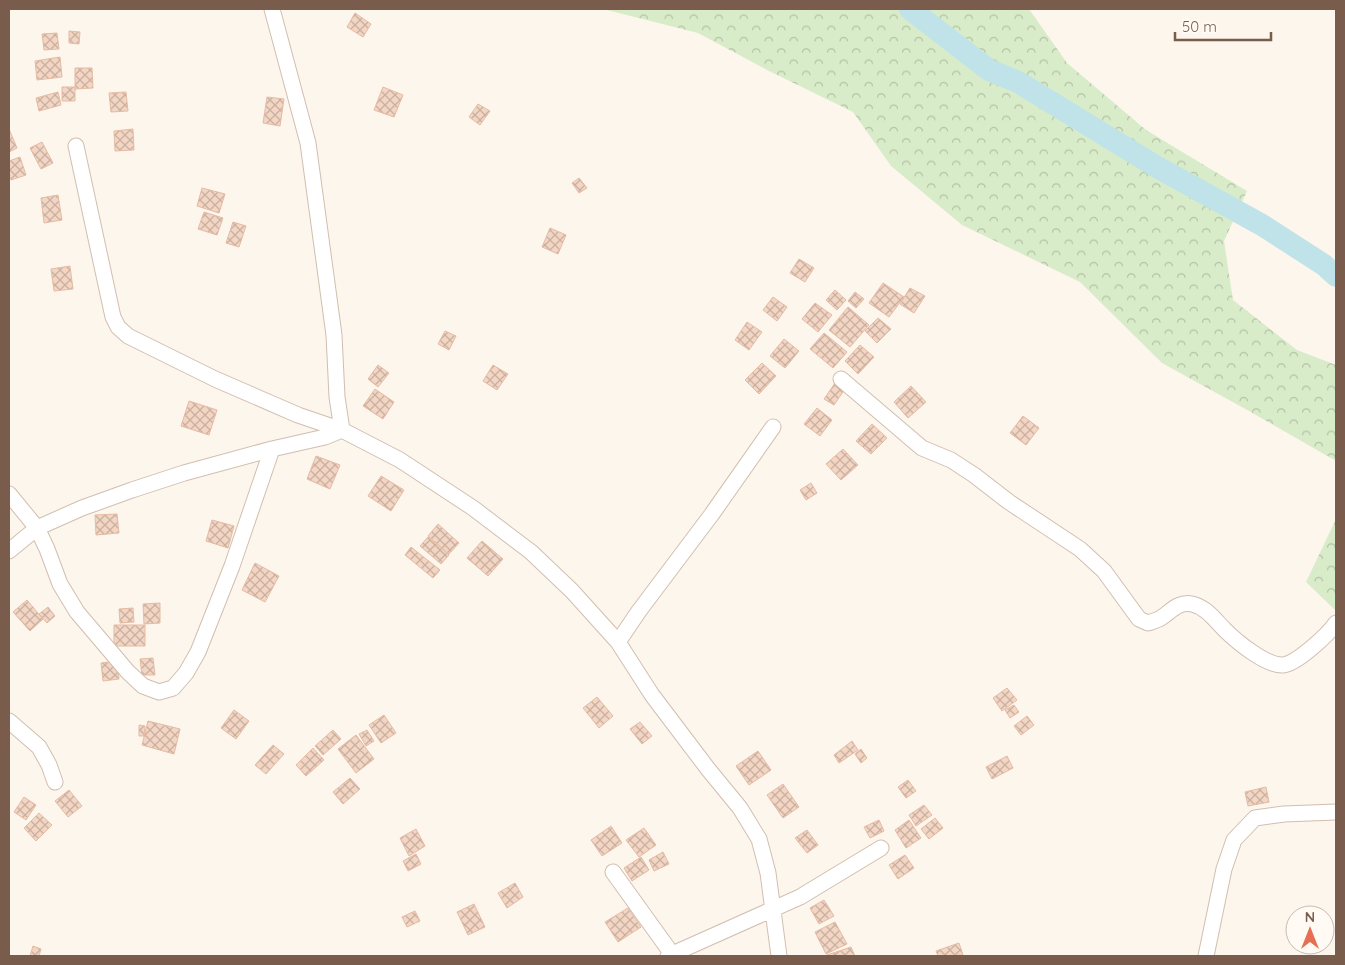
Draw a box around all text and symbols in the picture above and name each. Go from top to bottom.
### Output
scale bar [1175,10,1271,42]
text: 50 m [1182,17,1217,36]
north arrow [1285,905,1335,955]
text: N [1305,908,1315,926]

